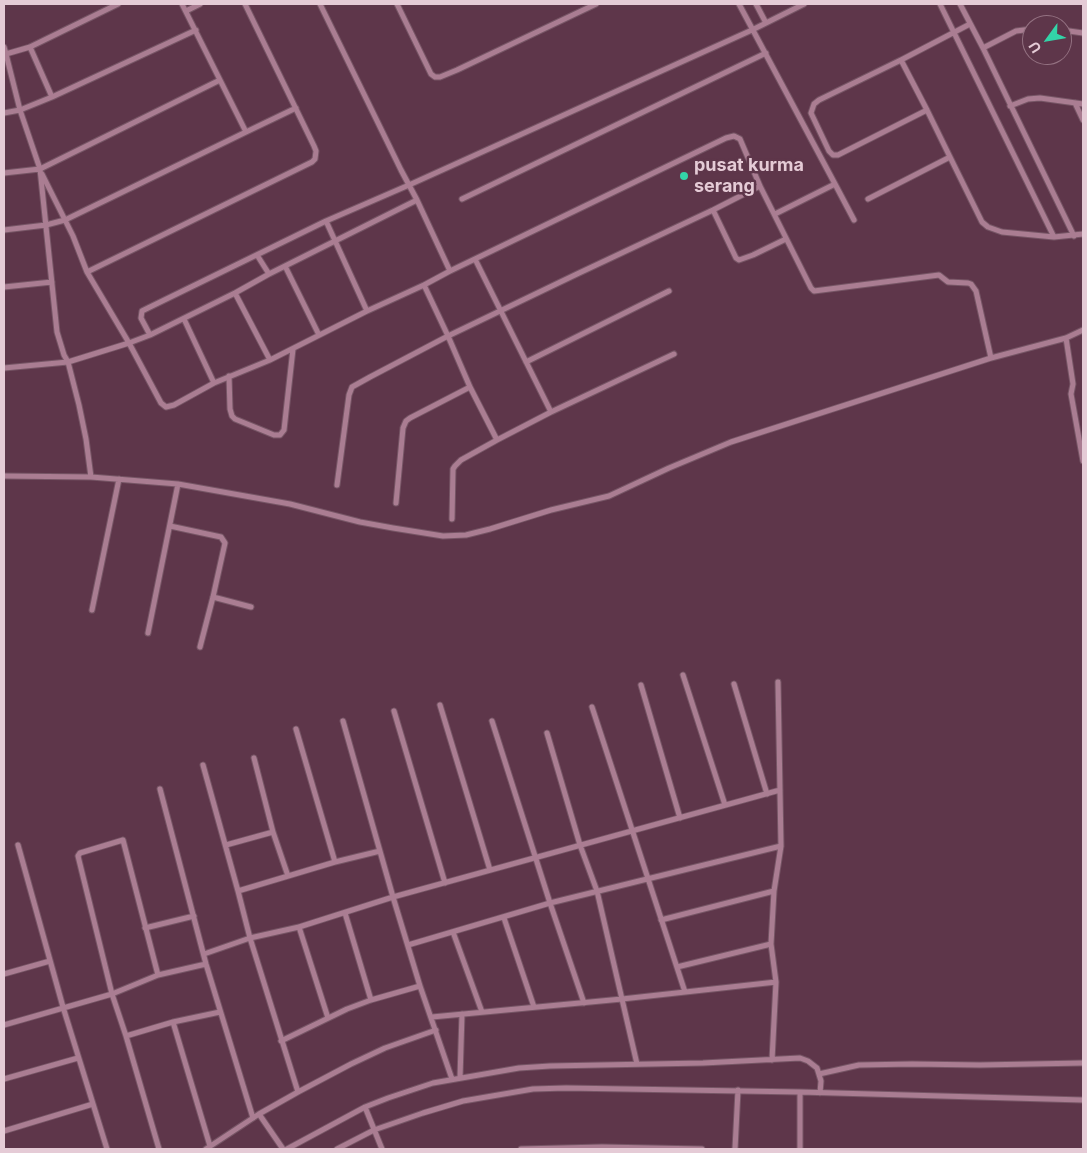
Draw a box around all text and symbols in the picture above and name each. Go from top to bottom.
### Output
north arrow [1022,15,1072,65]
text: U [1025,39,1045,57]
place label: pusat kurma serang [694,155,804,198]
marker: pusat kurma serang [678,170,690,182]

